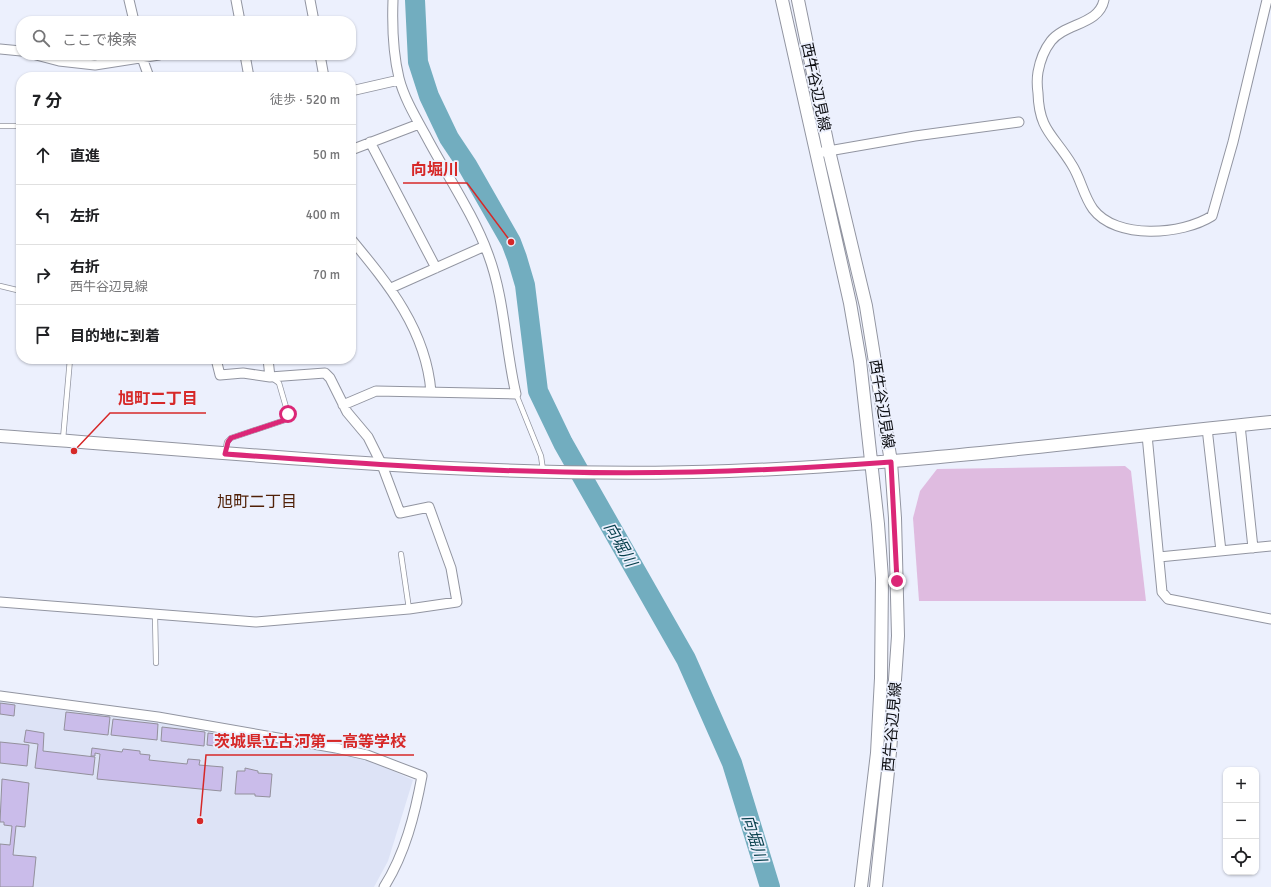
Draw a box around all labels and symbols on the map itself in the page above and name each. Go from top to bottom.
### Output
street label: 西牛谷辺見線 [798,41,834,133]
callout: 向堀川 [403,155,467,183]
text: 向堀川 [411,160,459,180]
street label: 西牛谷辺見線 [866,358,898,450]
callout: 旭町二丁目 [110,385,206,413]
text: 旭町二丁目 [118,389,198,409]
route start [279,405,297,423]
district label: 旭町二丁目 [217,492,297,512]
water label: 向堀川 [599,519,642,572]
route end [888,572,906,590]
street label: 西牛谷辺見線 [879,681,905,773]
callout: 茨城県立古河第一高等学校 [206,727,414,755]
text: 茨城県立古河第一高等学校 [214,732,406,752]
water label: 向堀川 [737,812,771,866]

